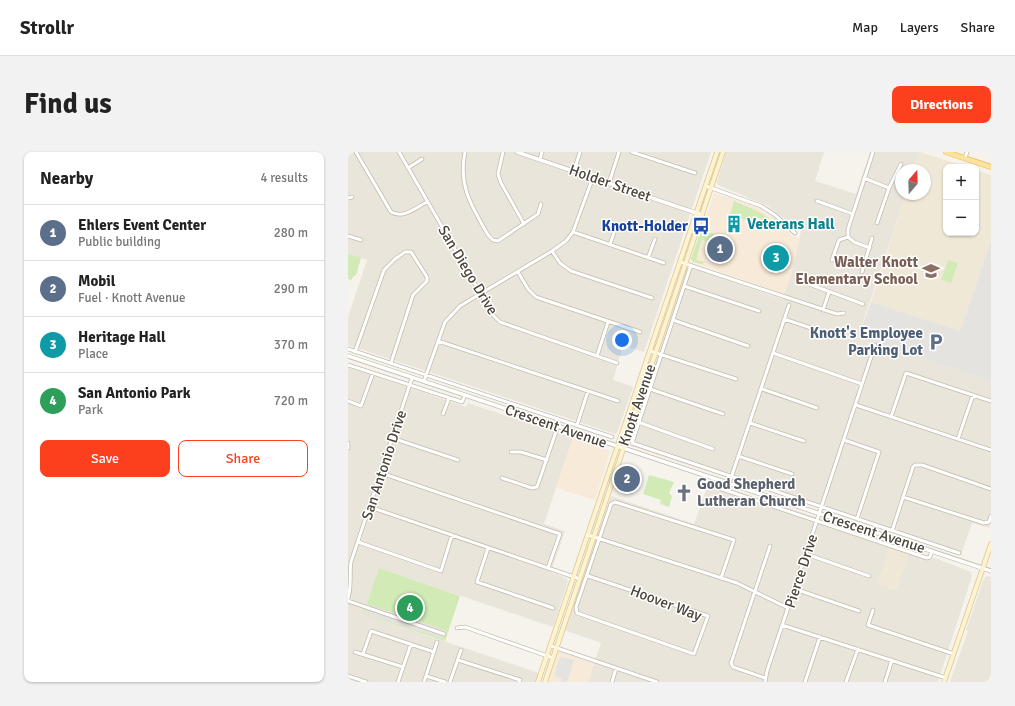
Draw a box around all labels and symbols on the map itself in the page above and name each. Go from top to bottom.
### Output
street label: Holder Street [567,161,653,205]
north arrow [895,164,931,200]
building icon: Veterans Hall [724,214,744,234]
place label: Veterans Hall [747,215,835,233]
bus stop icon: Knott-Holder [691,216,711,236]
place label: Knott-Holder [602,217,688,235]
street label: San Diego Drive [434,222,502,318]
pin: 1 [707,234,733,264]
pin: 3 [763,243,789,273]
place label: Walter Knott Elementary School [795,253,918,288]
school or university icon: Walter Knott Elementary School [921,261,941,281]
place label: Knott's Employee Parking Lot [810,324,923,359]
your location [612,330,632,350]
parking icon: Knott's Employee Parking Lot [926,332,946,352]
street label: Knott Avenue [615,362,659,448]
street label: Crescent Avenue [503,400,609,452]
street label: San Antonio Drive [358,408,410,522]
pin: 2 [614,464,640,494]
place label: Good Shepherd Lutheran Church [697,475,806,510]
church icon: Good Shepherd Lutheran Church [674,483,694,503]
street label: Crescent Avenue [821,507,927,557]
street label: Pierce Drive [781,532,821,610]
street label: Hoover Way [628,581,704,625]
pin: 4 [397,593,423,623]

